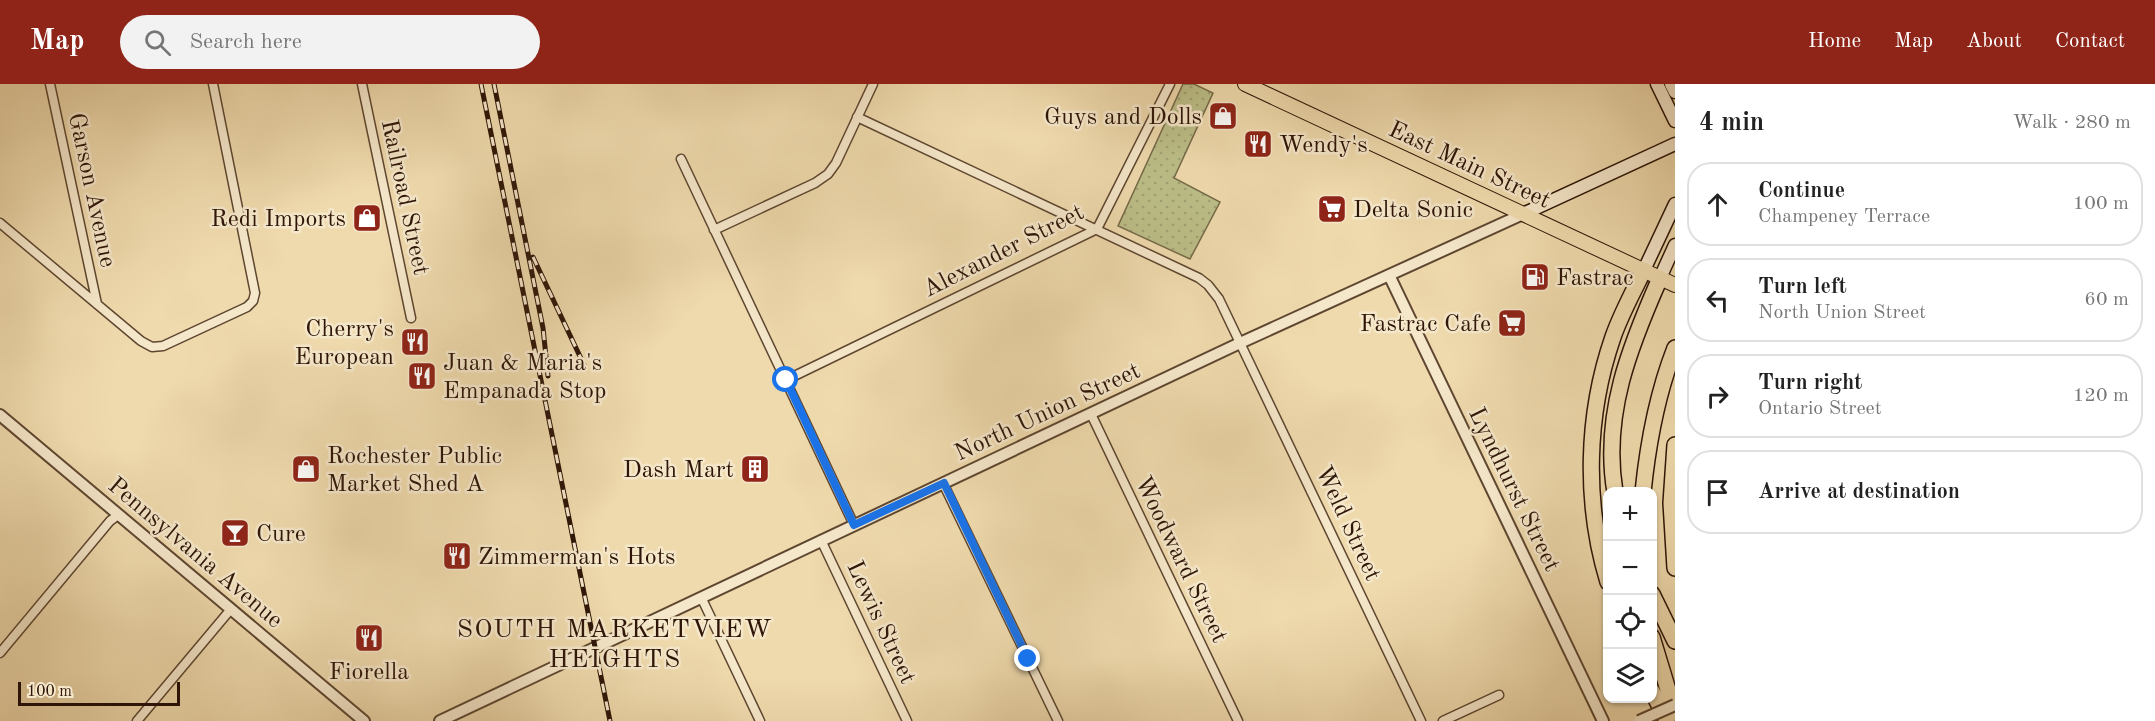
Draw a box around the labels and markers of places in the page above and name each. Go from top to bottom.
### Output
shop icon: Guys and Dolls [1207,100,1239,132]
place label: Guys and Dolls [1044,106,1202,130]
restaurant icon: Wendy's [1242,128,1274,160]
place label: Wendy's [1279,134,1368,158]
supermarket icon: Delta Sonic [1316,193,1348,225]
place label: Delta Sonic [1353,199,1473,223]
shop icon: Redi Imports [351,202,383,234]
place label: Redi Imports [211,208,346,232]
fuel station icon: Fastrac [1519,261,1551,293]
place label: Fastrac [1556,267,1634,291]
supermarket icon: Fastrac Cafe [1496,307,1528,339]
place label: Fastrac Cafe [1360,313,1491,337]
place label: Cherry's European [295,318,394,370]
restaurant icon: Cherry's European [399,326,431,358]
place label: Juan & Maria's Empanada Stop [443,352,606,404]
restaurant icon: Juan & Maria's Empanada Stop [406,360,438,392]
place label: Rochester Public Market Shed A [327,445,502,497]
shop icon: Rochester Public Market Shed A [290,453,322,485]
building icon: Dash Mart [739,453,771,485]
place label: Dash Mart [623,459,734,483]
bar icon: Cure [219,517,251,549]
place label: Cure [256,523,306,547]
restaurant icon: Zimmerman's Hots [441,540,473,572]
place label: Zimmerman's Hots [478,546,676,570]
restaurant icon: Fiorella [353,622,385,654]
place label: Fiorella [329,661,409,685]

